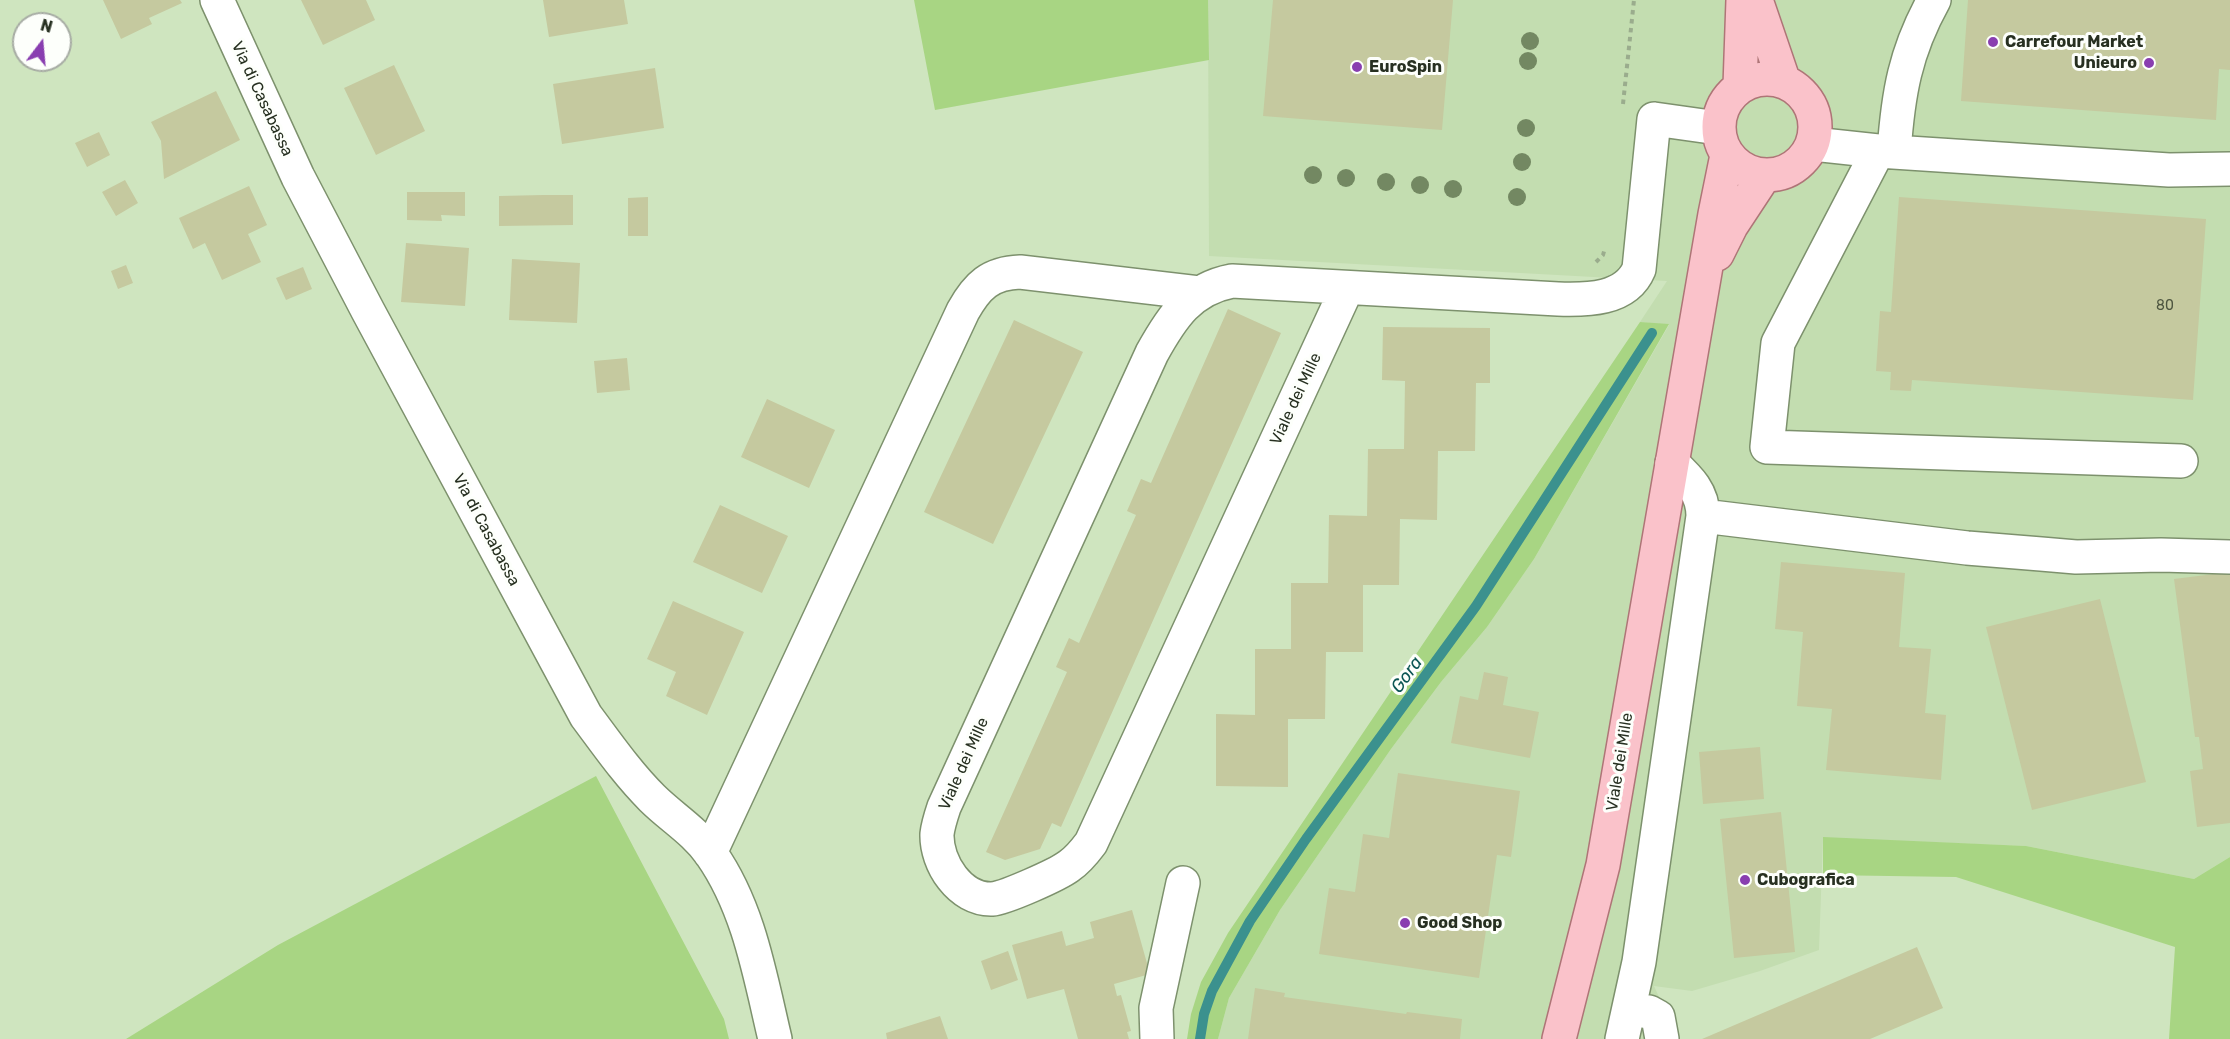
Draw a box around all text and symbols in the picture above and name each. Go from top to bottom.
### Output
north arrow [12,12,72,72]
text: N [38,15,55,37]
place label: Carrefour Market [2005,32,2143,52]
marker: Carrefour Market [1986,35,2000,49]
street label: Via di Casabassa [227,39,297,159]
place label: Unieuro [2074,53,2137,73]
marker: Unieuro [2142,56,2156,70]
place label: EuroSpin [1369,57,1442,77]
marker: EuroSpin [1350,60,1364,74]
house number: 80 [2156,298,2174,314]
street label: Viale dei Mille [1266,350,1326,448]
street label: Via di Casabassa [448,471,524,589]
water label: Gora [1387,652,1427,698]
street label: Viale dei Mille [1603,711,1637,813]
street label: Viale dei Mille [935,715,993,813]
place label: Cubografica [1757,870,1855,890]
marker: Cubografica [1738,873,1752,887]
place label: Good Shop [1417,913,1502,933]
marker: Good Shop [1398,916,1412,930]

